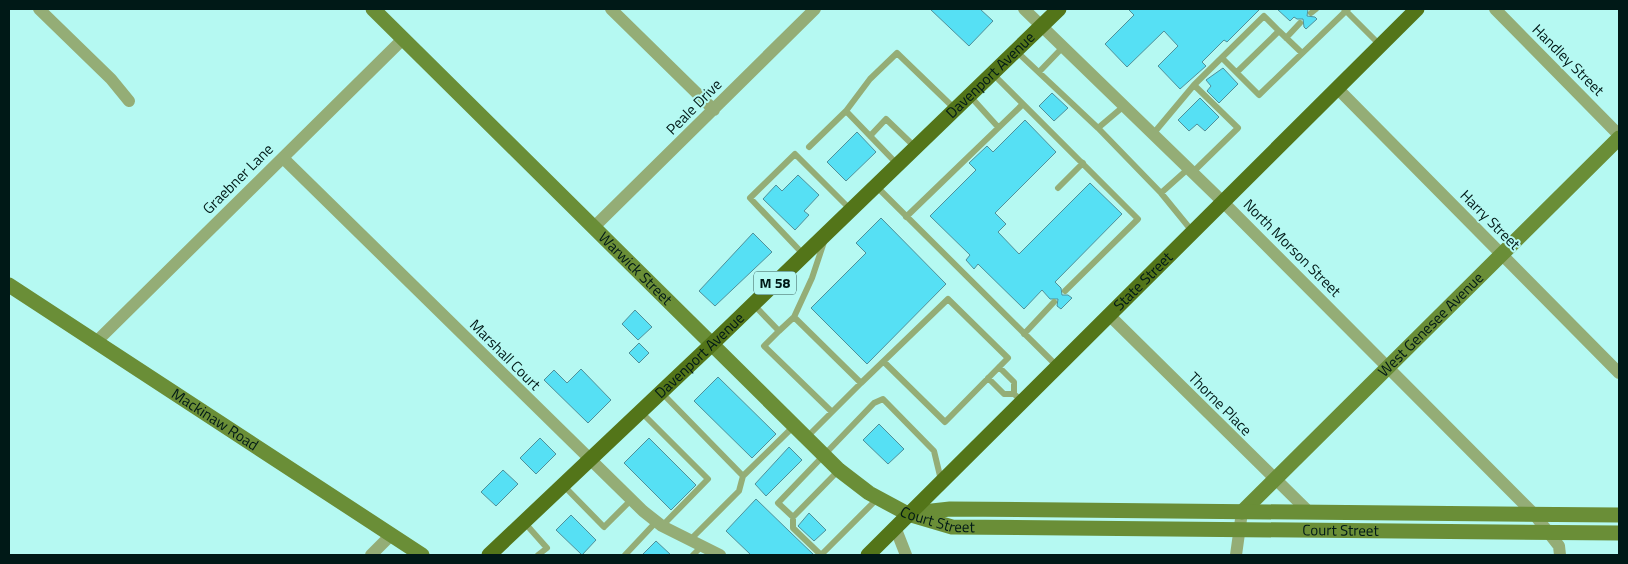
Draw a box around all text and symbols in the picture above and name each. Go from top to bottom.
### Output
street label: Handley Street [1527,18,1610,101]
street label: Davenport Avenue [940,26,1040,124]
street label: Peale Drive [660,73,727,140]
street label: Graebner Lane [197,138,278,219]
street label: Harry Street [1455,184,1526,256]
street label: North Morson Street [1238,193,1347,302]
street label: Warwick Street [593,226,679,311]
street label: State Street [1108,246,1178,316]
street label: West Genesee Avenue [1372,266,1489,382]
road number: M 58 [754,272,796,294]
street label: Davenport Avenue [649,307,749,404]
street label: Marshall Court [465,314,547,396]
street label: Thorne Place [1183,367,1257,441]
street label: Mackinaw Road [167,382,263,456]
street label: Court Street [896,500,976,538]
street label: Court Street [1302,518,1380,542]

